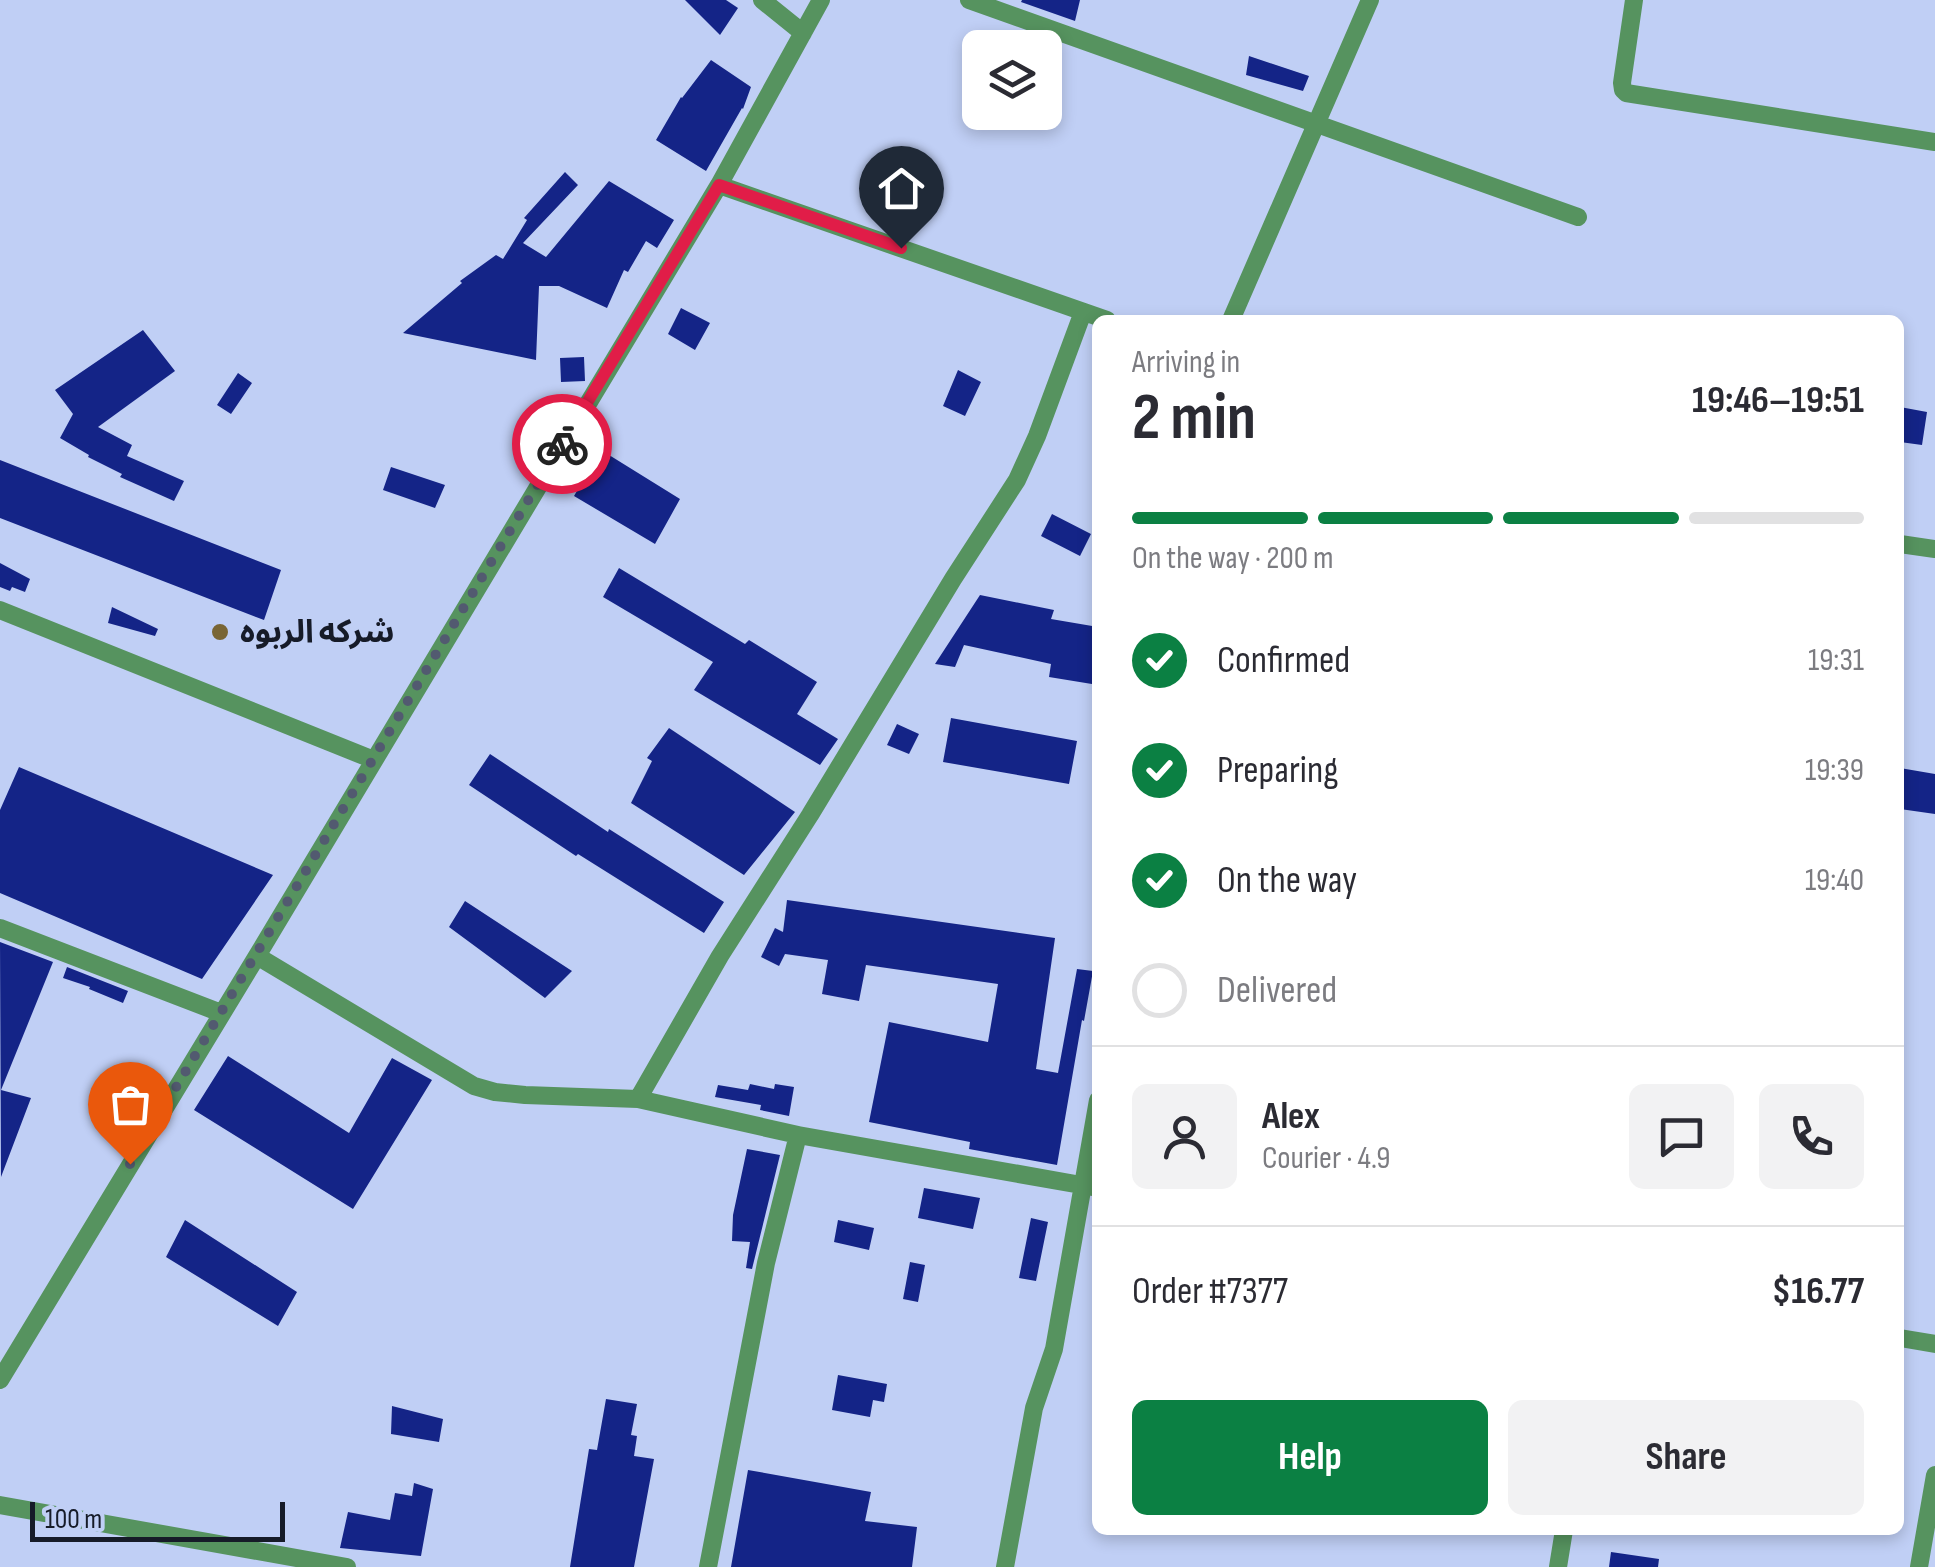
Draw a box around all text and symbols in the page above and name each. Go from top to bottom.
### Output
map controls [962,30,1062,130]
button: layers [962,30,1062,130]
pin [859,146,944,249]
icon: home [874,161,929,216]
text: Arriving in [1132,343,1240,382]
text: 19:46–19:51 [1692,378,1864,423]
text: 2 min [1132,380,1256,458]
courier [512,394,612,494]
icon: bike [535,417,590,472]
text: On the way · 200 m [1132,539,1334,578]
place label: شركه الربوه [240,613,395,652]
marker: شركه الربوه [209,621,231,643]
icon: check [1132,633,1187,688]
text: Confirmed [1217,638,1350,683]
text: 19:31 [1808,641,1864,680]
icon: check [1132,743,1187,798]
text: Preparing [1217,748,1338,793]
text: 19:39 [1805,751,1864,790]
icon: check [1132,853,1187,908]
text: On the way [1217,858,1357,903]
text: 19:40 [1805,861,1864,900]
text: Delivered [1217,968,1337,1013]
pin [88,1062,173,1165]
icon: bag [103,1077,158,1132]
button: person [1132,1084,1237,1189]
button: chat [1629,1084,1734,1189]
button: phone [1759,1084,1864,1189]
text: Alex [1262,1094,1320,1139]
text: Courier · 4.9 [1262,1139,1390,1178]
text: Order #7377 [1132,1269,1288,1314]
text: $16.77 [1772,1269,1864,1314]
button: Help [1132,1400,1488,1515]
button: Share [1508,1400,1864,1515]
scale bar [30,1497,285,1542]
text: 100 m [45,1503,102,1536]

